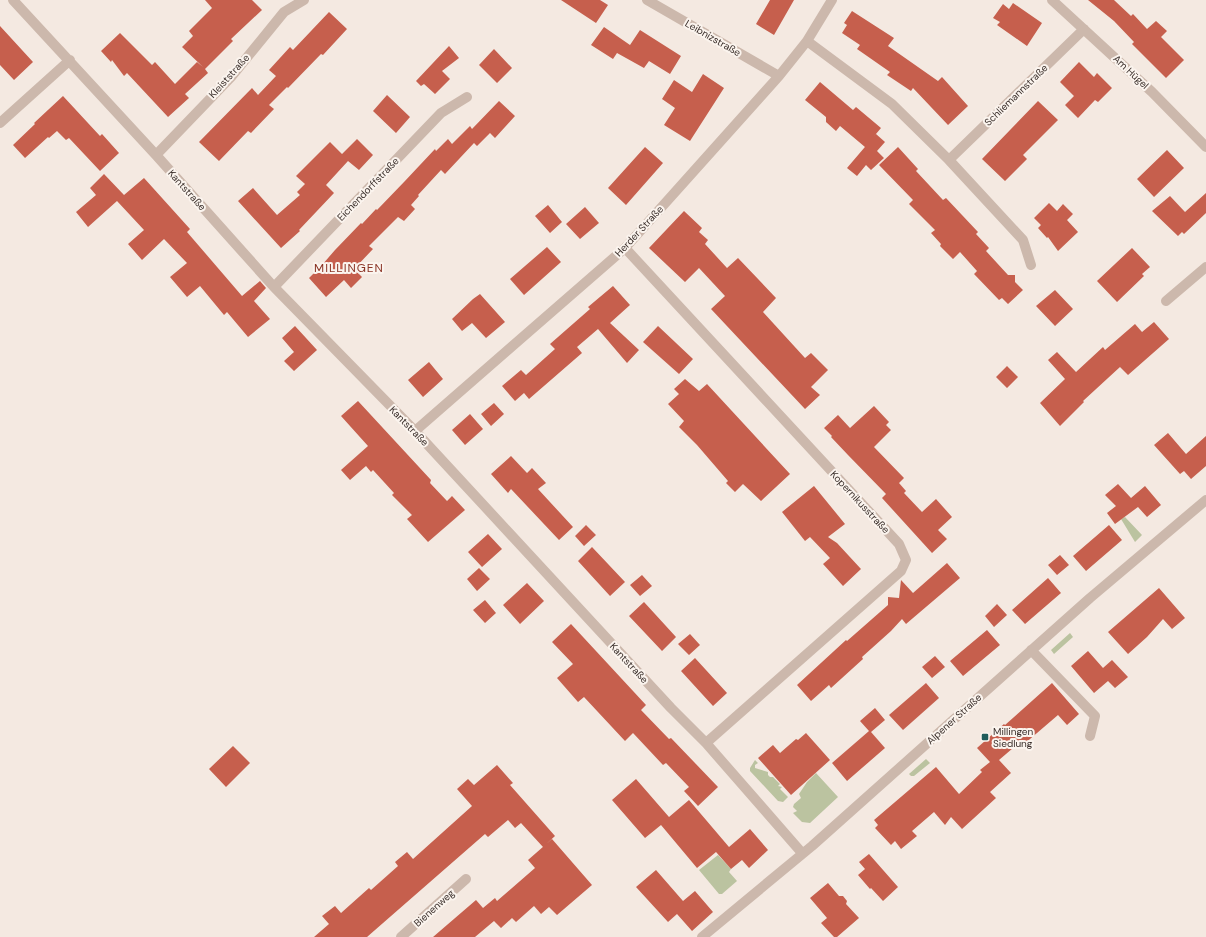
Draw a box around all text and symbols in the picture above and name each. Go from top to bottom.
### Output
street label: Leibnizstraße [683,17,743,59]
street label: Kleiststraße [206,51,252,101]
street label: Am Hügel [1110,52,1152,92]
street label: Schliemannstraße [981,61,1051,129]
street label: Eichendorffstraße [334,154,402,224]
street label: Kantstraße [165,167,209,213]
street label: Herder Straße [612,202,666,259]
district label: MILLINGEN [314,260,384,276]
street label: Kantstraße [387,403,432,449]
street label: Kopernikusstraße [828,468,893,536]
street label: Kantstraße [607,640,651,686]
street label: Alpener Straße [924,691,984,747]
place label: Millingen Siedlung [993,725,1033,750]
marker: Millingen Siedlung [980,732,990,742]
street label: Bienenweg [411,886,457,930]

